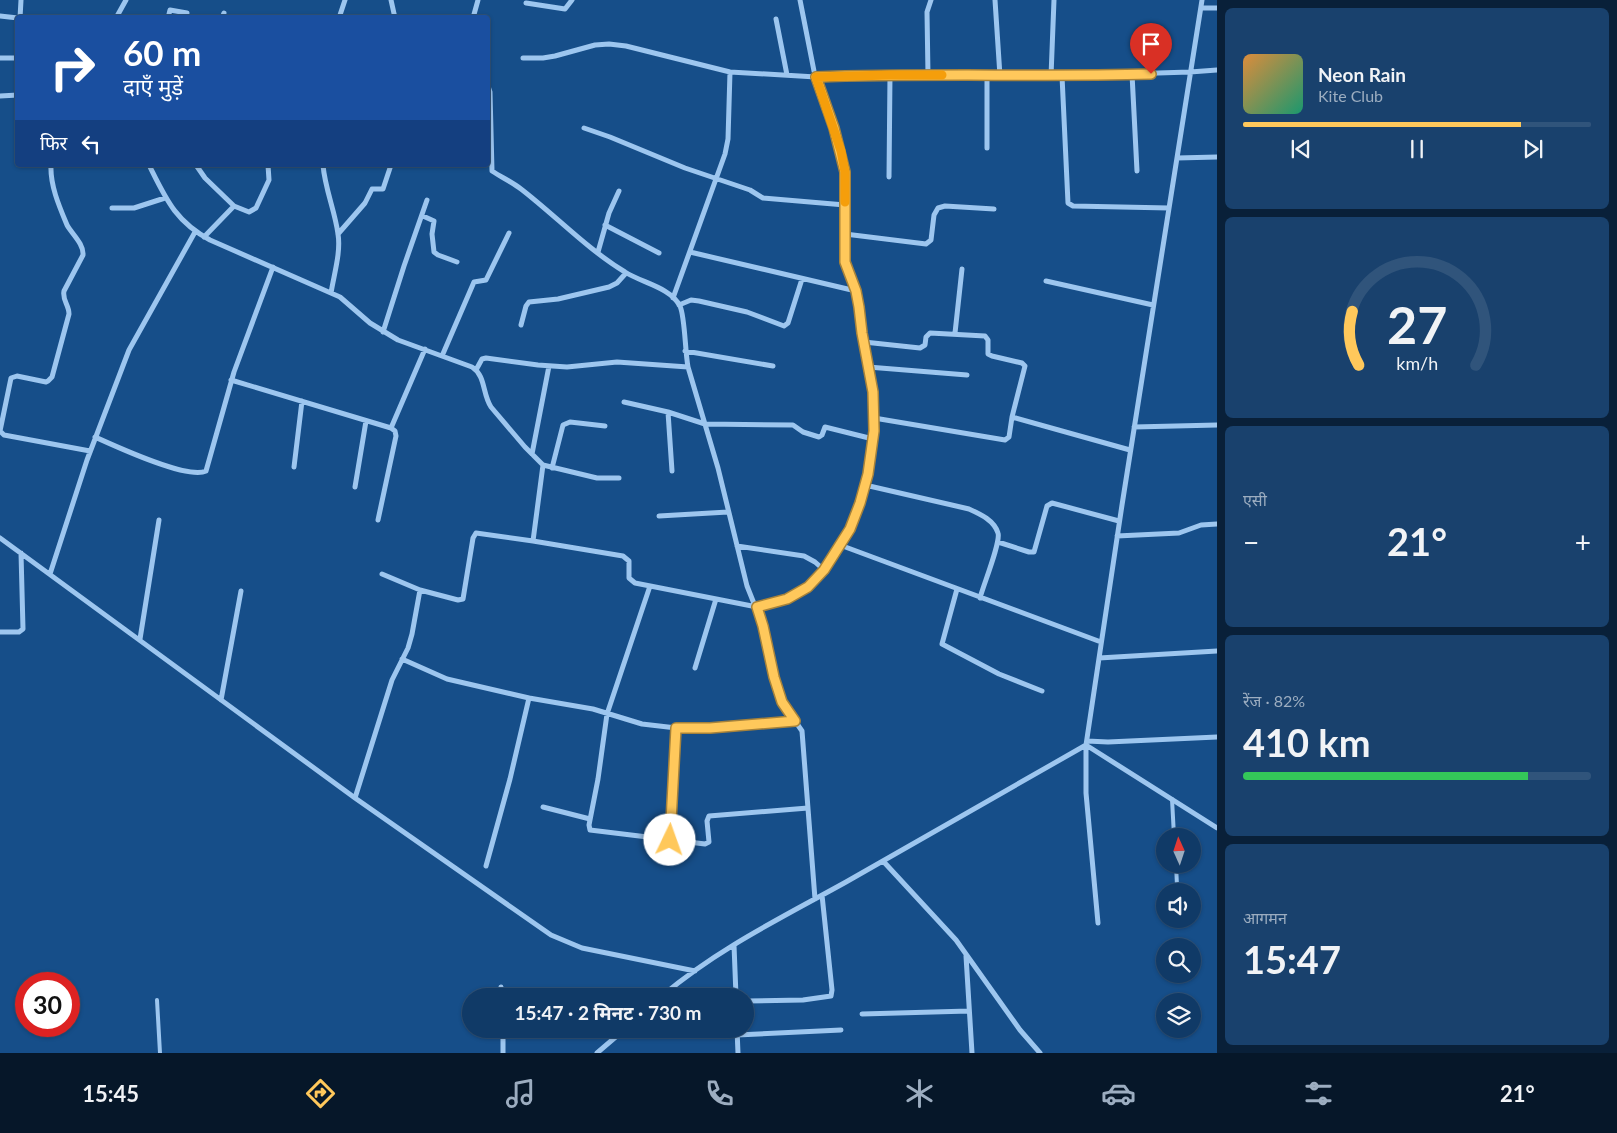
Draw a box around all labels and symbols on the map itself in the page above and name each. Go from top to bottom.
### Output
pin [1130,23,1172,74]
position arrow [643,813,695,865]
north arrow [1156,828,1201,872]
speed limit sign: 30 [15,972,80,1037]

